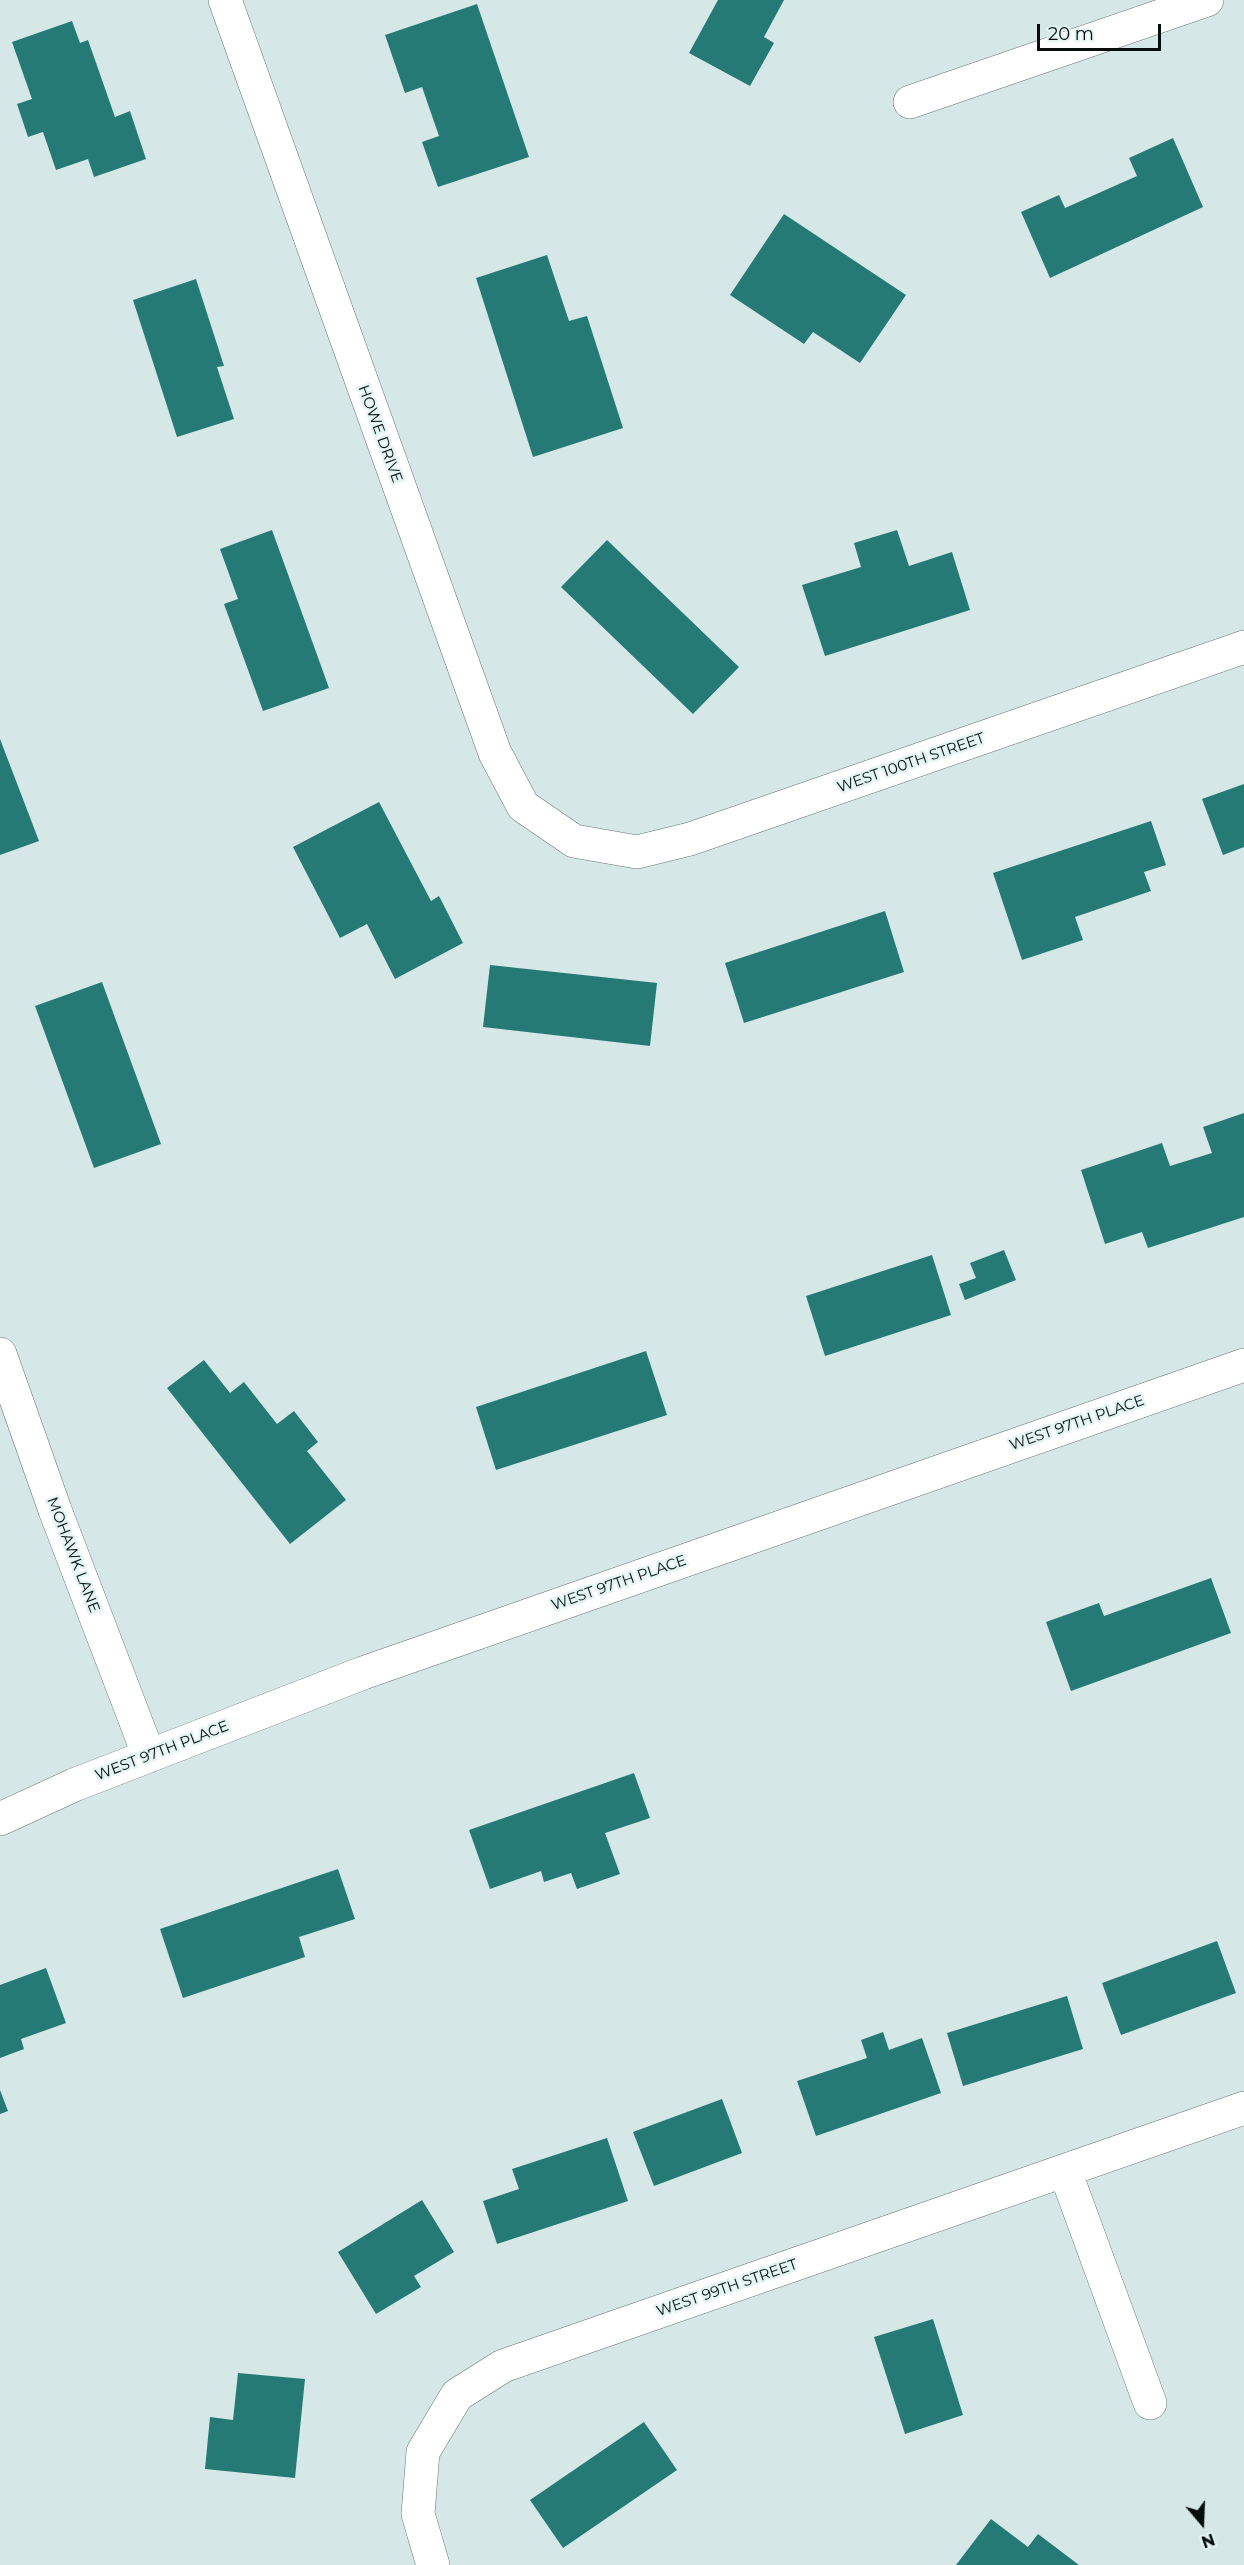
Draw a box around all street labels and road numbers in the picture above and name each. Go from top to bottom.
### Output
street label: HOWE DRIVE [354,383,406,485]
street label: WEST 100TH STREET [835,729,987,797]
street label: WEST 97TH PLACE [1007,1391,1147,1455]
street label: MOHAWK LANE [43,1495,103,1615]
street label: WEST 97TH PLACE [549,1551,689,1615]
street label: WEST 97TH PLACE [93,1717,231,1785]
street label: WEST 99TH STREET [654,2255,800,2321]

